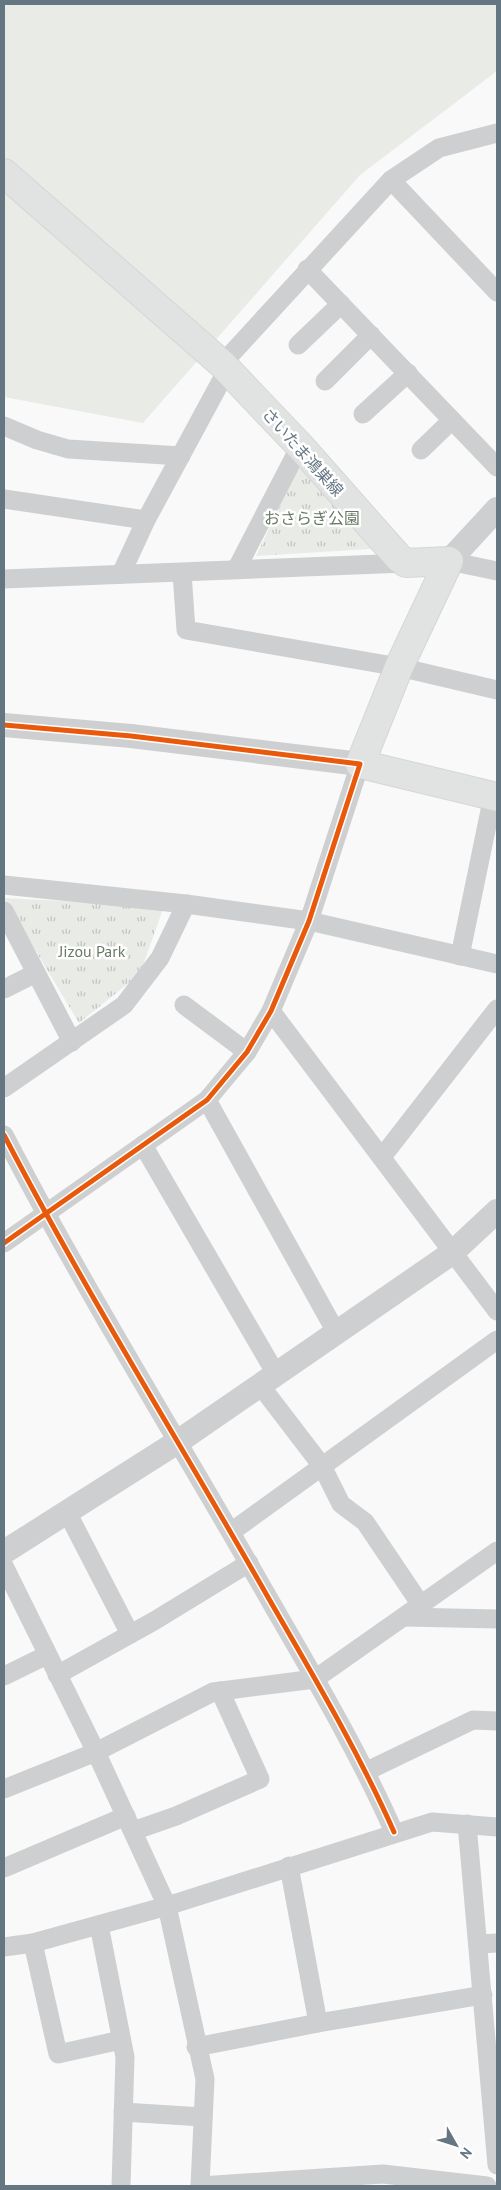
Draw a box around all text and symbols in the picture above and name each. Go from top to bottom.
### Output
street label: さいたま鴻巣線 [258,404,348,500]
park label: おさらぎ公園 [264,508,360,528]
park label: Jizou Park [58,941,126,961]
north arrow [431,2120,481,2170]
text: N [456,2144,476,2162]

